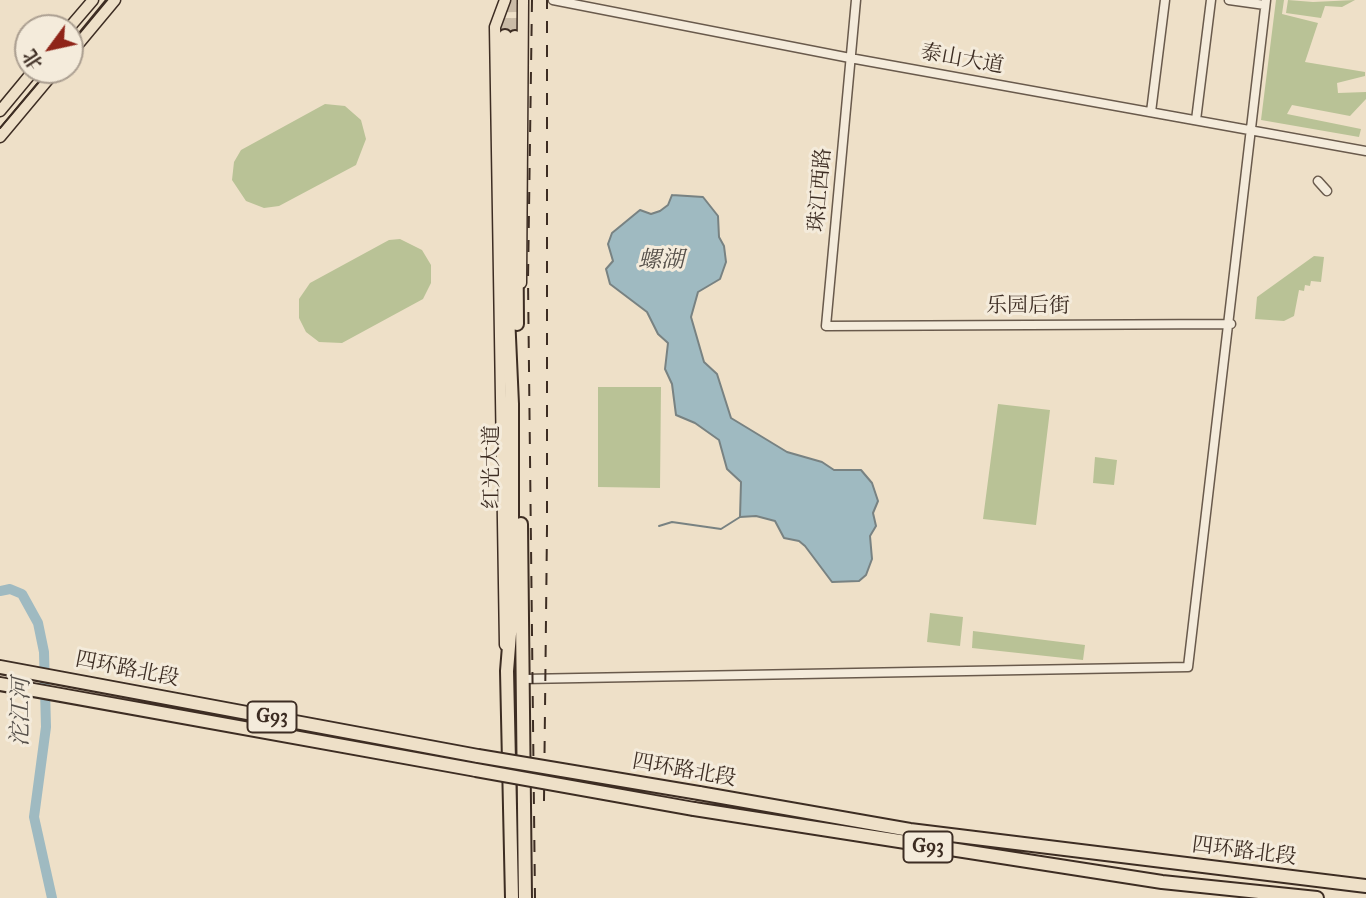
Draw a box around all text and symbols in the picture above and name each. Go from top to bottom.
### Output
north arrow [14,14,84,84]
street label: 泰山大道 [918,40,1006,80]
text: 北 [18,45,47,74]
street label: 珠江西路 [805,147,837,233]
water label: 螺湖 [638,247,684,275]
street label: 乐园后街 [986,294,1070,320]
street label: 红光大道 [480,425,506,509]
street label: 四环路北段 [73,648,181,692]
water label: 沱江河 [8,677,36,747]
road number: G93 [247,702,296,732]
street label: 四环路北段 [630,749,738,793]
road number: G93 [904,832,953,862]
street label: 四环路北段 [1190,833,1298,871]

